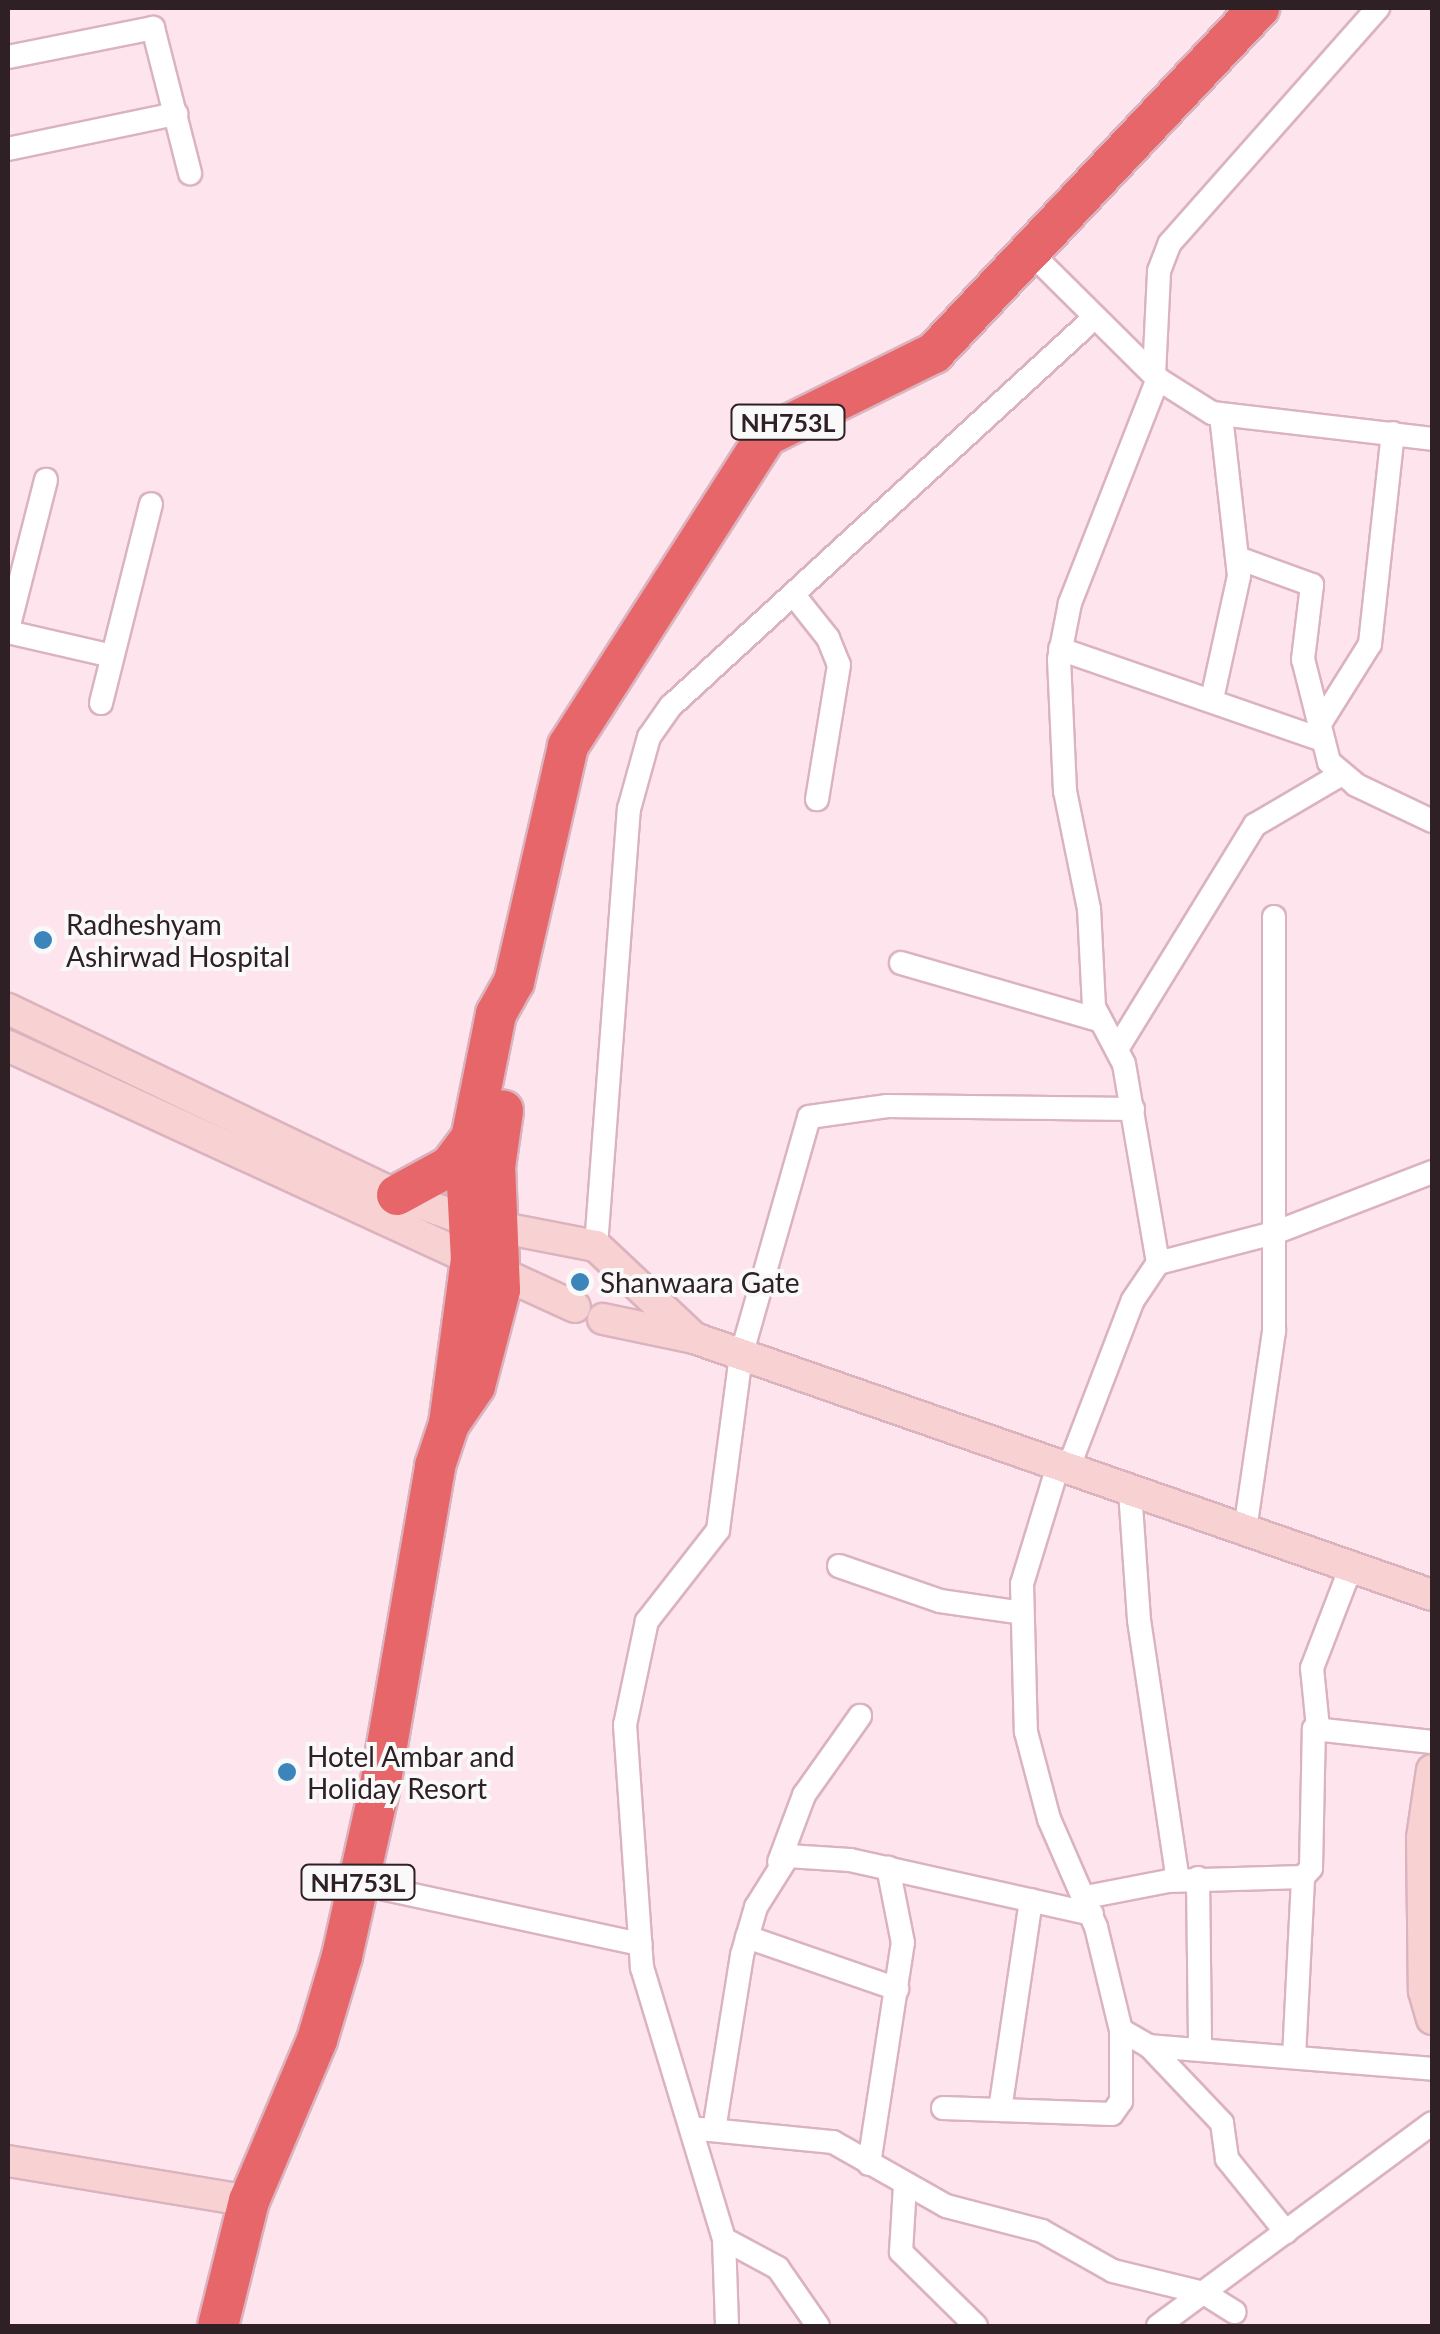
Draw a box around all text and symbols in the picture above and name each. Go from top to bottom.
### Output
road number: NH753L [728,402,848,442]
place label: Radheshyam Ashirwad Hospital [66,907,290,973]
marker: Radheshyam Ashirwad Hospital [30,927,56,953]
place label: Shanwaara Gate [600,1265,800,1299]
marker: Shanwaara Gate [569,1271,591,1293]
place label: Hotel Ambar and Holiday Resort [307,1739,516,1805]
marker: Hotel Ambar and Holiday Resort [276,1761,298,1783]
road number: NH753L [298,1862,418,1902]

